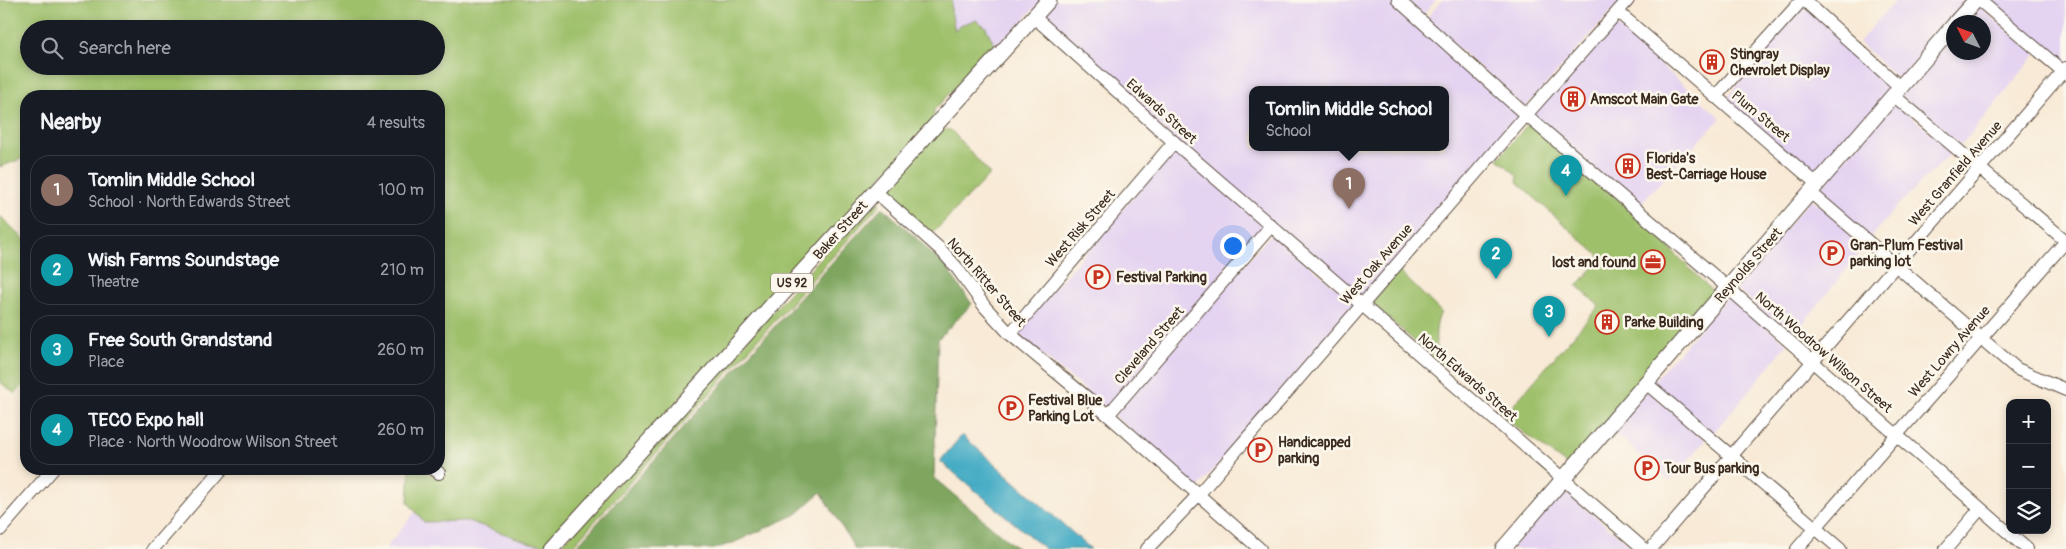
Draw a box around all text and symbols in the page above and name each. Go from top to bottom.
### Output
north arrow [1946,15,1991,60]
search box [20,20,445,75]
icon: search [38,34,66,62]
text: Search here [78,36,171,60]
place label: Stingray Chevrolet Display [1730,46,1830,79]
building icon: Stingray Chevrolet Display [1699,49,1725,75]
street label: Edwards Street [1123,75,1201,148]
popup [1249,86,1449,151]
building icon: Amscot Main Gate [1560,86,1586,112]
street label: Plum Street [1728,87,1794,146]
place label: Amscot Main Gate [1590,91,1700,108]
text: Tomlin Middle School [1265,97,1433,121]
text: Nearby [40,109,101,136]
text: 4 results [367,113,425,133]
street label: West Granfield Avenue [1905,117,2006,229]
text: School [1265,121,1311,141]
place label: Florida's Best-Carriage House [1646,150,1767,183]
building icon: Florida's Best-Carriage House [1615,153,1641,179]
pin: 4 [1550,155,1582,196]
text: Tomlin Middle School [88,168,255,192]
pin: 1 [1333,168,1365,209]
text: 1 [54,180,60,200]
text: 100 m [378,180,424,200]
street label: West Risk Street [1042,186,1119,271]
text: School · North Edwards Street [88,192,290,212]
street label: Baker Street [810,197,871,263]
street label: West Oak Avenue [1337,221,1416,308]
street label: Reynolds Street [1711,224,1786,306]
your location [1220,233,1246,259]
street label: North Ritter Street [943,234,1030,330]
place label: Gran-Plum Festival parking lot [1850,237,1963,270]
pin: 2 [1480,238,1512,279]
parking icon: Gran-Plum Festival parking lot [1819,240,1845,266]
text: Wish Farms Soundstage [88,248,279,272]
office icon: lost and found [1640,249,1666,275]
place label: lost and found [1552,254,1636,271]
text: 2 [53,260,61,280]
text: 210 m [380,260,424,280]
parking icon: Festival Parking [1085,264,1111,290]
place label: Festival Parking [1116,269,1207,286]
text: Theatre [88,272,139,292]
road number: US 92 [771,274,813,292]
street label: North Woodrow Wilson Street [1752,288,1896,417]
pin: 3 [1533,296,1565,337]
street label: West Lowry Avenue [1905,302,1994,401]
street label: Cleveland Street [1111,303,1188,388]
building icon: Parke Building [1594,309,1620,335]
place label: Parke Building [1624,314,1703,331]
text: Free South Grandstand [88,328,272,352]
street label: North Edwards Street [1414,330,1521,425]
text: 3 [53,340,61,360]
text: 260 m [377,340,424,360]
text: Place [88,352,124,372]
place label: Festival Blue Parking Lot [1028,392,1103,425]
parking icon: Festival Blue Parking Lot [998,395,1024,421]
map controls [2006,399,2051,534]
button: + [2006,399,2051,444]
text: TECO Expo hall [88,408,204,432]
text: 4 [52,420,62,440]
text: 260 m [377,420,424,440]
text: Place · North Woodrow Wilson Street [88,432,337,452]
place label: Handicapped parking [1278,434,1351,467]
parking icon: Handicapped parking [1247,437,1273,463]
button: − [2006,444,2051,489]
parking icon: Tour Bus parking [1634,455,1660,481]
place label: Tour Bus parking [1663,460,1759,477]
button: layers [2006,489,2051,534]

